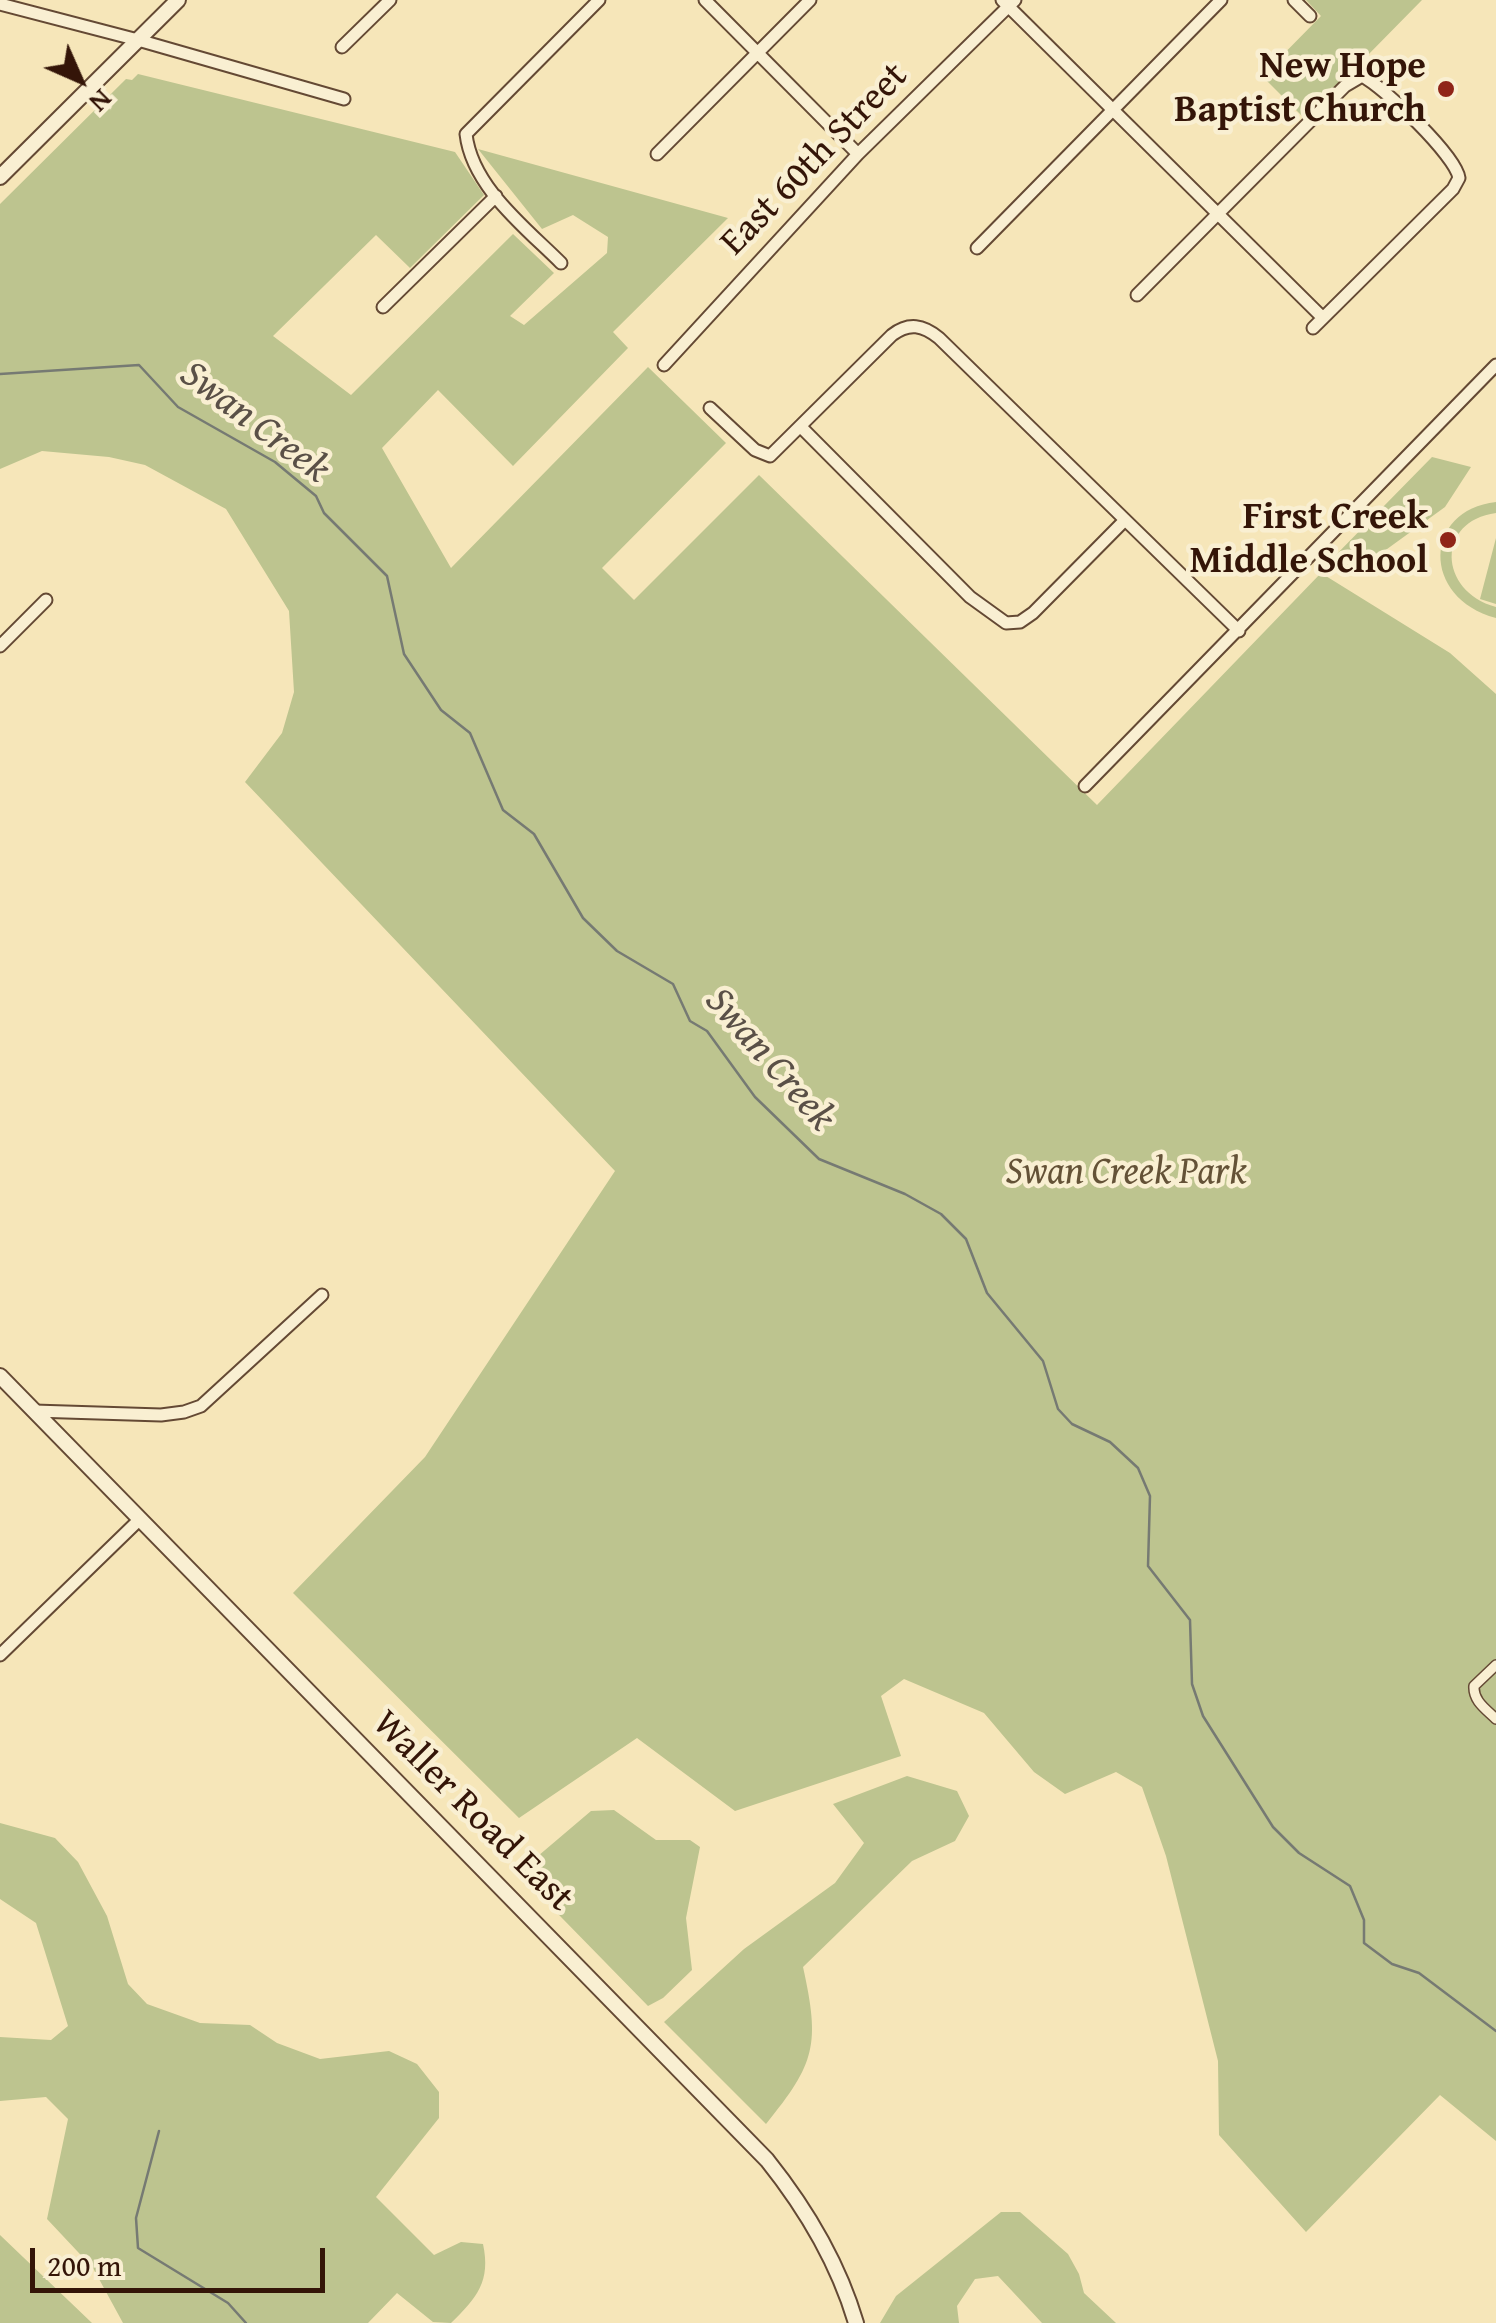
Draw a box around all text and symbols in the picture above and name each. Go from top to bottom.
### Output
north arrow [30,30,130,130]
place label: New Hope Baptist Church [1174,44,1426,133]
street label: East 60th Street [712,54,918,266]
marker: New Hope Baptist Church [1435,78,1457,100]
text: N [80,80,123,123]
water label: Swan Creek [170,351,338,495]
place label: First Creek Middle School [1190,495,1428,584]
marker: First Creek Middle School [1437,529,1459,551]
water label: Swan Creek [694,978,844,1142]
park label: Swan Creek Park [1005,1150,1247,1196]
street label: Waller Road East [362,1702,582,1922]
scale bar [35,2228,330,2290]
text: 200 m [47,2243,121,2287]

